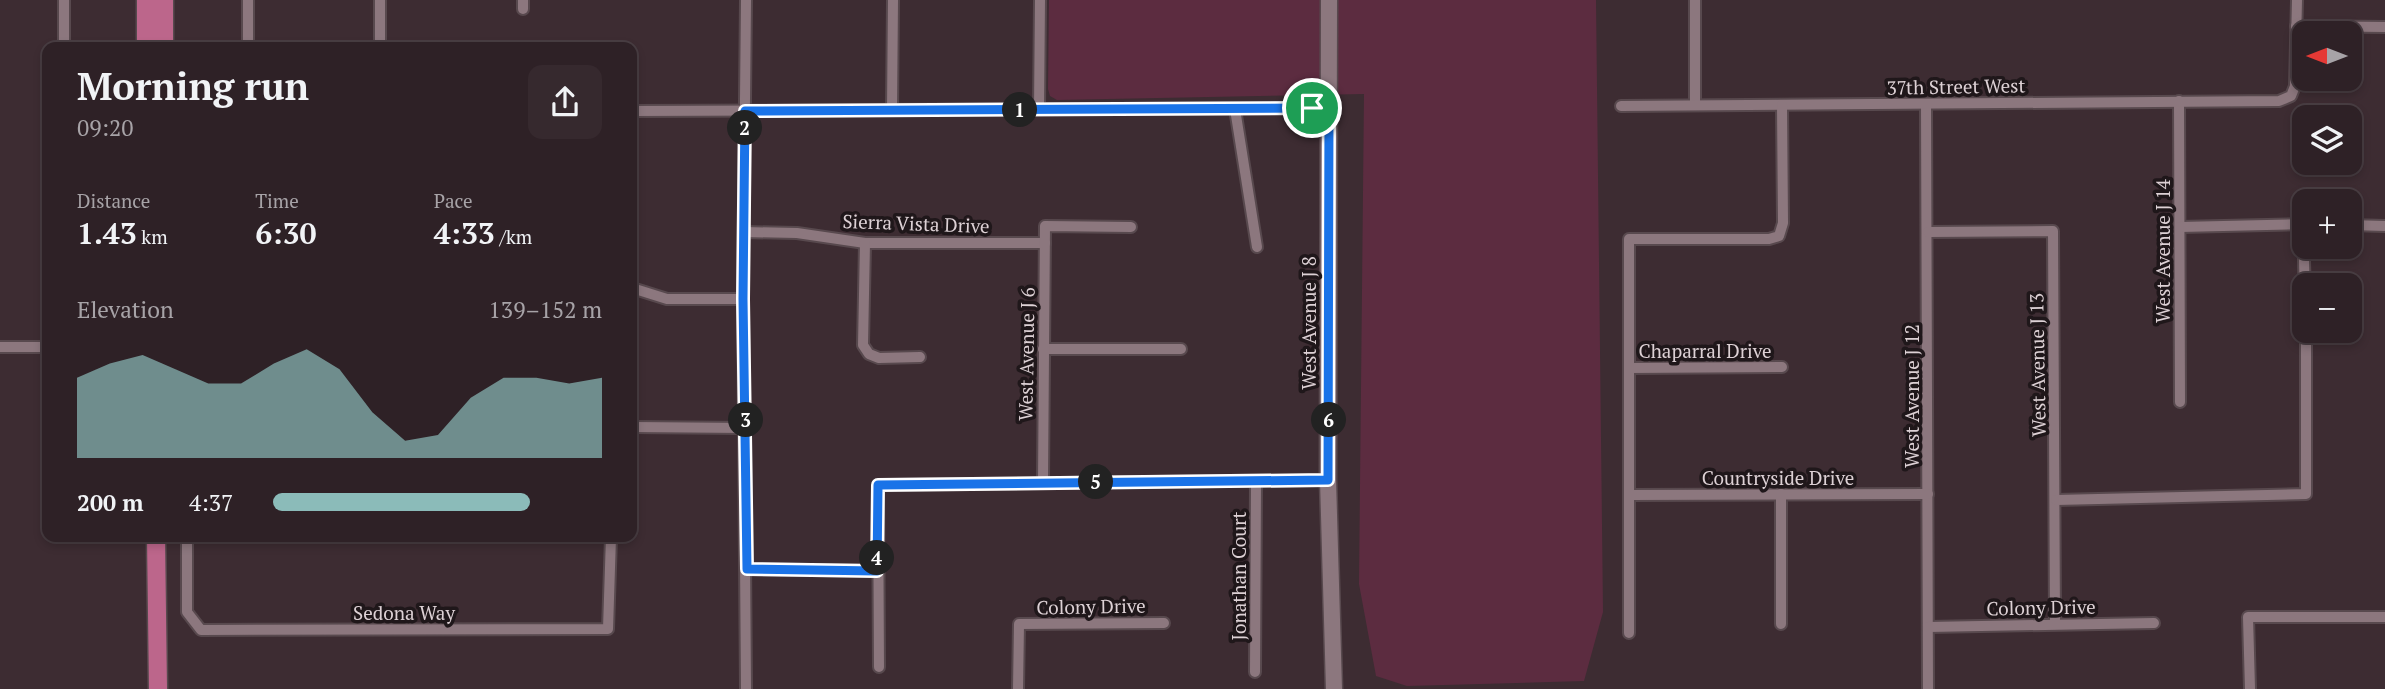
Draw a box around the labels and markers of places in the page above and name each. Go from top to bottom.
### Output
pin [1282,78,1342,138]
pin: 1 [1002,92,1038,128]
pin: 2 [728,110,762,146]
pin: 3 [728,402,764,438]
pin: 6 [1312,402,1346,438]
pin: 5 [1078,464,1114,500]
pin: 4 [860,540,894,576]

